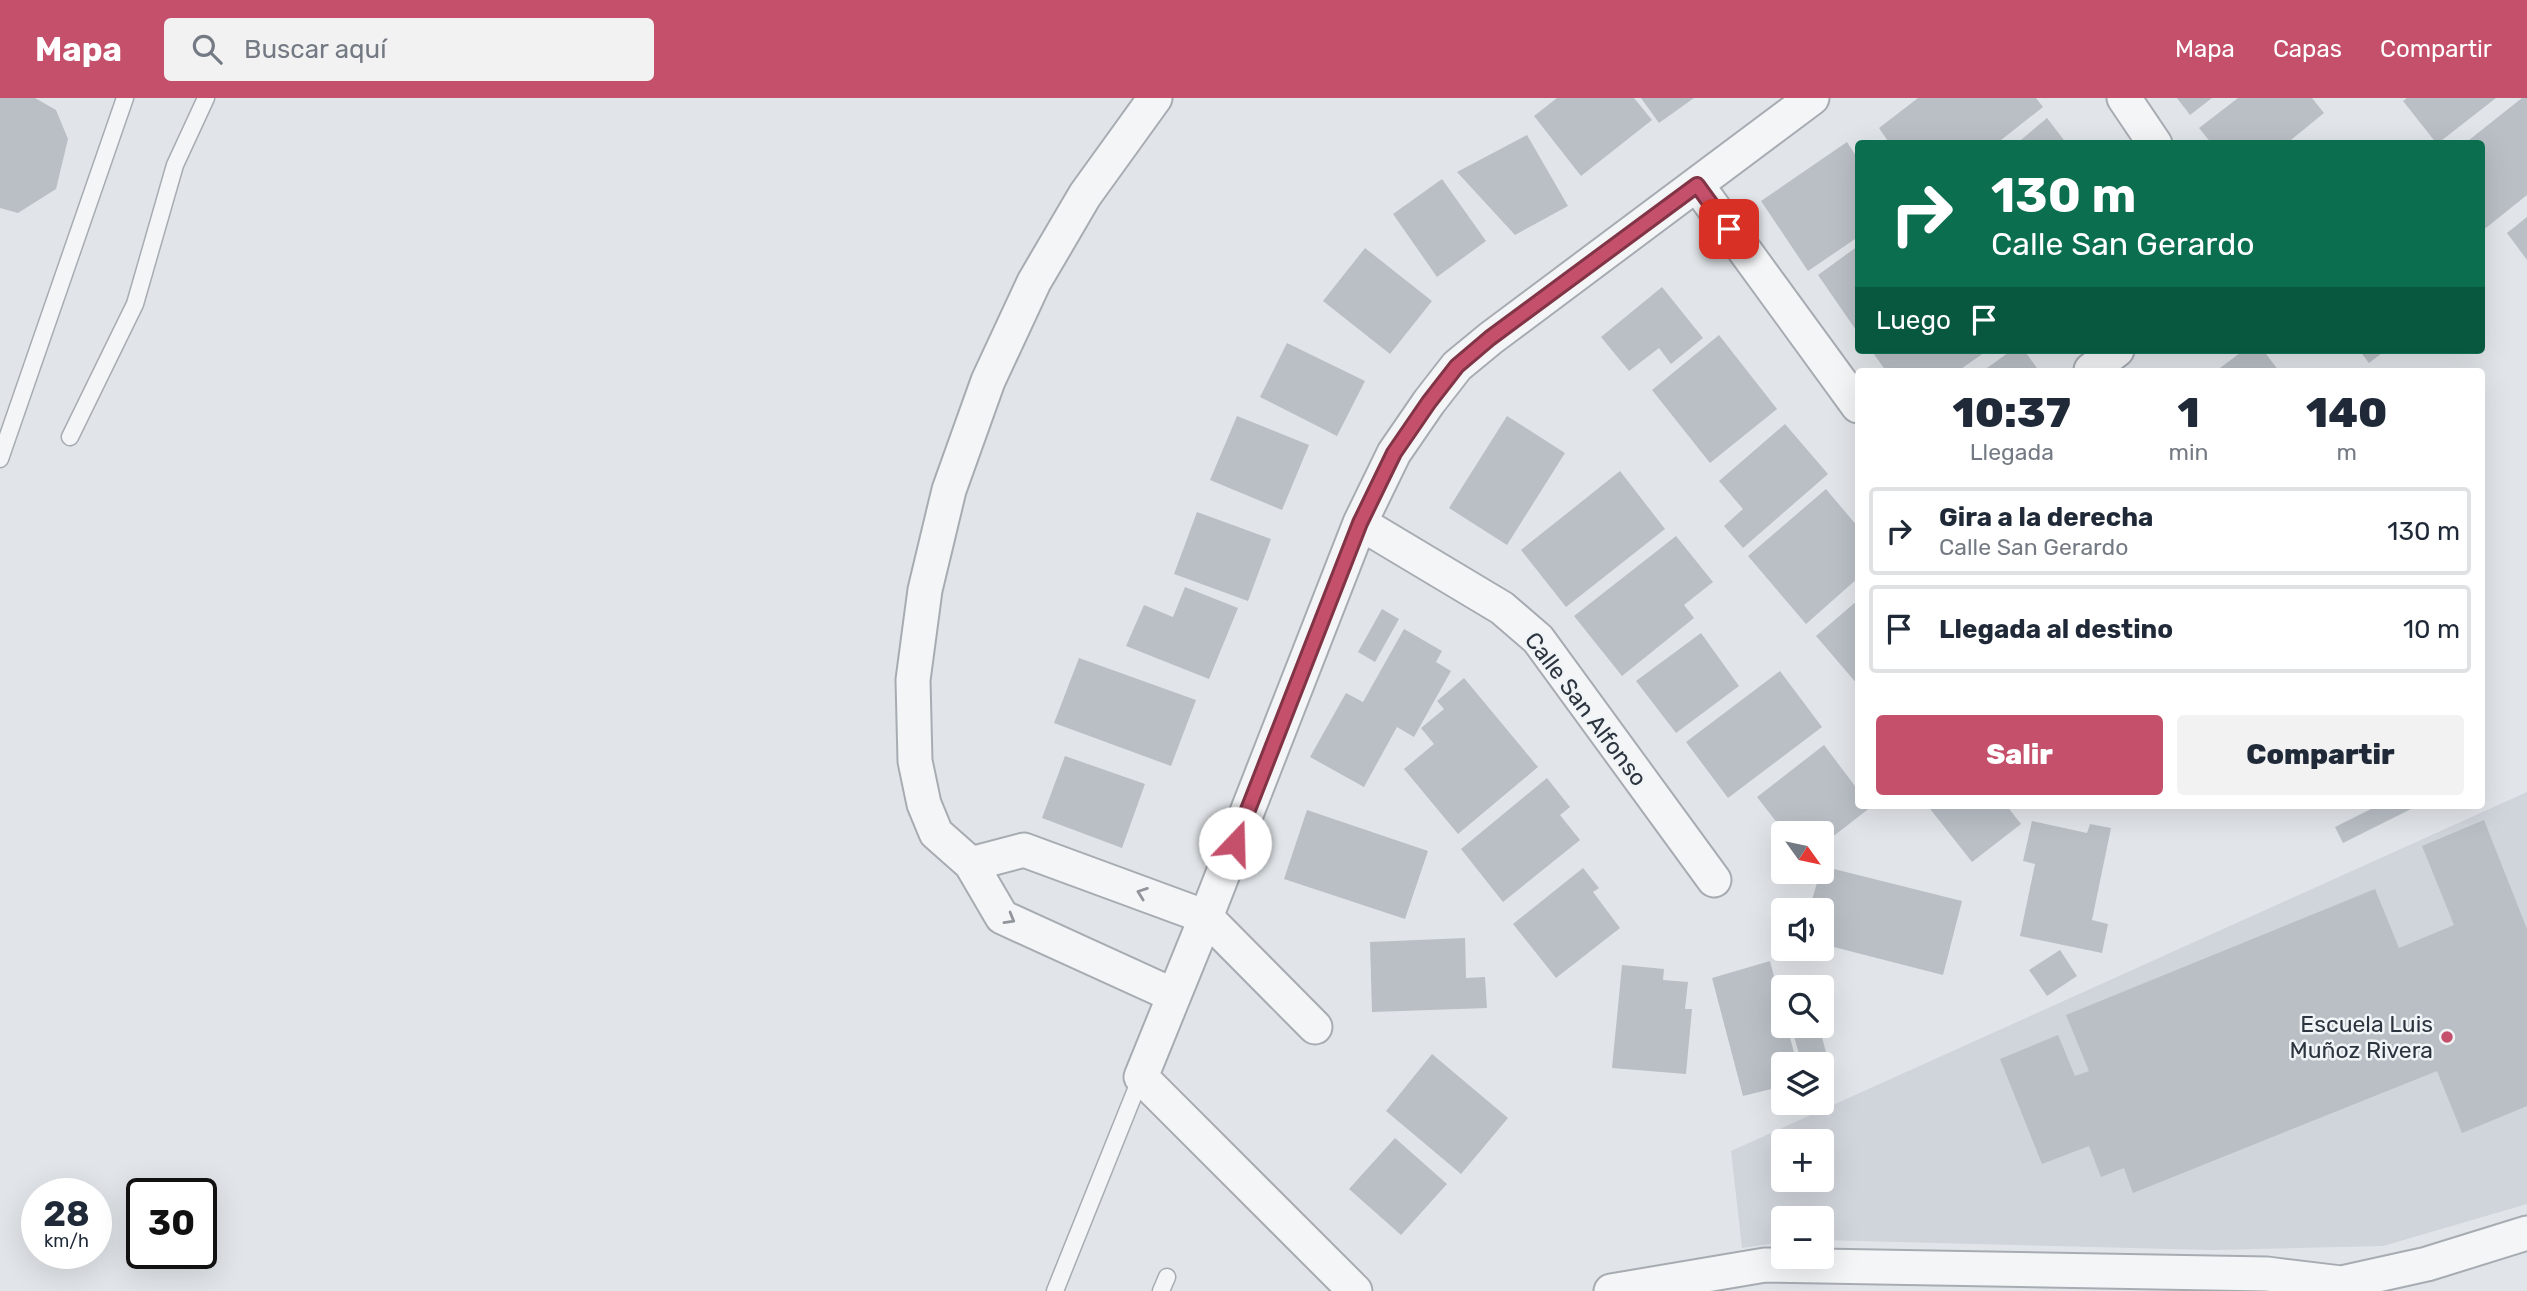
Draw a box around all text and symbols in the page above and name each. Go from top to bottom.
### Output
search box [164,18,654,81]
text: Mapa [35,30,122,69]
icon: search [188,30,226,68]
text: Buscar aquí [244,34,387,65]
text: Mapa [2175,35,2235,63]
text: Capas [2273,35,2342,63]
text: Compartir [2380,35,2492,63]
text: 130 m [1991,166,2136,224]
icon: right [1876,168,1967,259]
pin [1699,199,1759,259]
icon: arrive [1710,210,1748,248]
text: Calle San Gerardo [1991,225,2255,263]
icon: arrive [1965,301,2003,339]
text: Luego [1876,305,1951,336]
text: 10:37 [1953,388,2071,438]
text: 1 [2177,388,2200,438]
text: 140 [2306,388,2387,438]
text: Llegada [1970,438,2054,466]
text: min [2169,438,2208,466]
text: m [2336,438,2357,466]
text: Gira a la derecha [1939,502,2153,533]
icon: right [1880,512,1918,550]
text: 130 m [2387,516,2460,547]
text: Calle San Gerardo [1939,533,2128,561]
icon: arrive [1880,610,1918,648]
text: Llegada al destino [1939,614,2173,645]
text: 10 m [2403,614,2460,645]
street label: Calle San Alfonso [1519,627,1653,791]
button: Salir [1876,715,2163,795]
button: Compartir [2177,715,2464,795]
position arrow [1198,806,1272,880]
north arrow [1771,821,1834,884]
map controls [1771,821,1834,1269]
one-way arrow [1137,887,1149,901]
button: sound [1771,898,1834,961]
one-way arrow [1002,911,1015,924]
button: search [1771,975,1834,1038]
place label: Escuela Luis Muñoz Rivera [2289,1010,2433,1064]
marker: Escuela Luis Muñoz Rivera [2439,1029,2455,1045]
button: layers [1771,1052,1834,1115]
button: + [1771,1129,1834,1192]
speed limit sign: 30 [126,1178,217,1269]
text: 28 [43,1193,90,1235]
button: − [1771,1206,1834,1269]
text: km/h [44,1230,89,1252]

